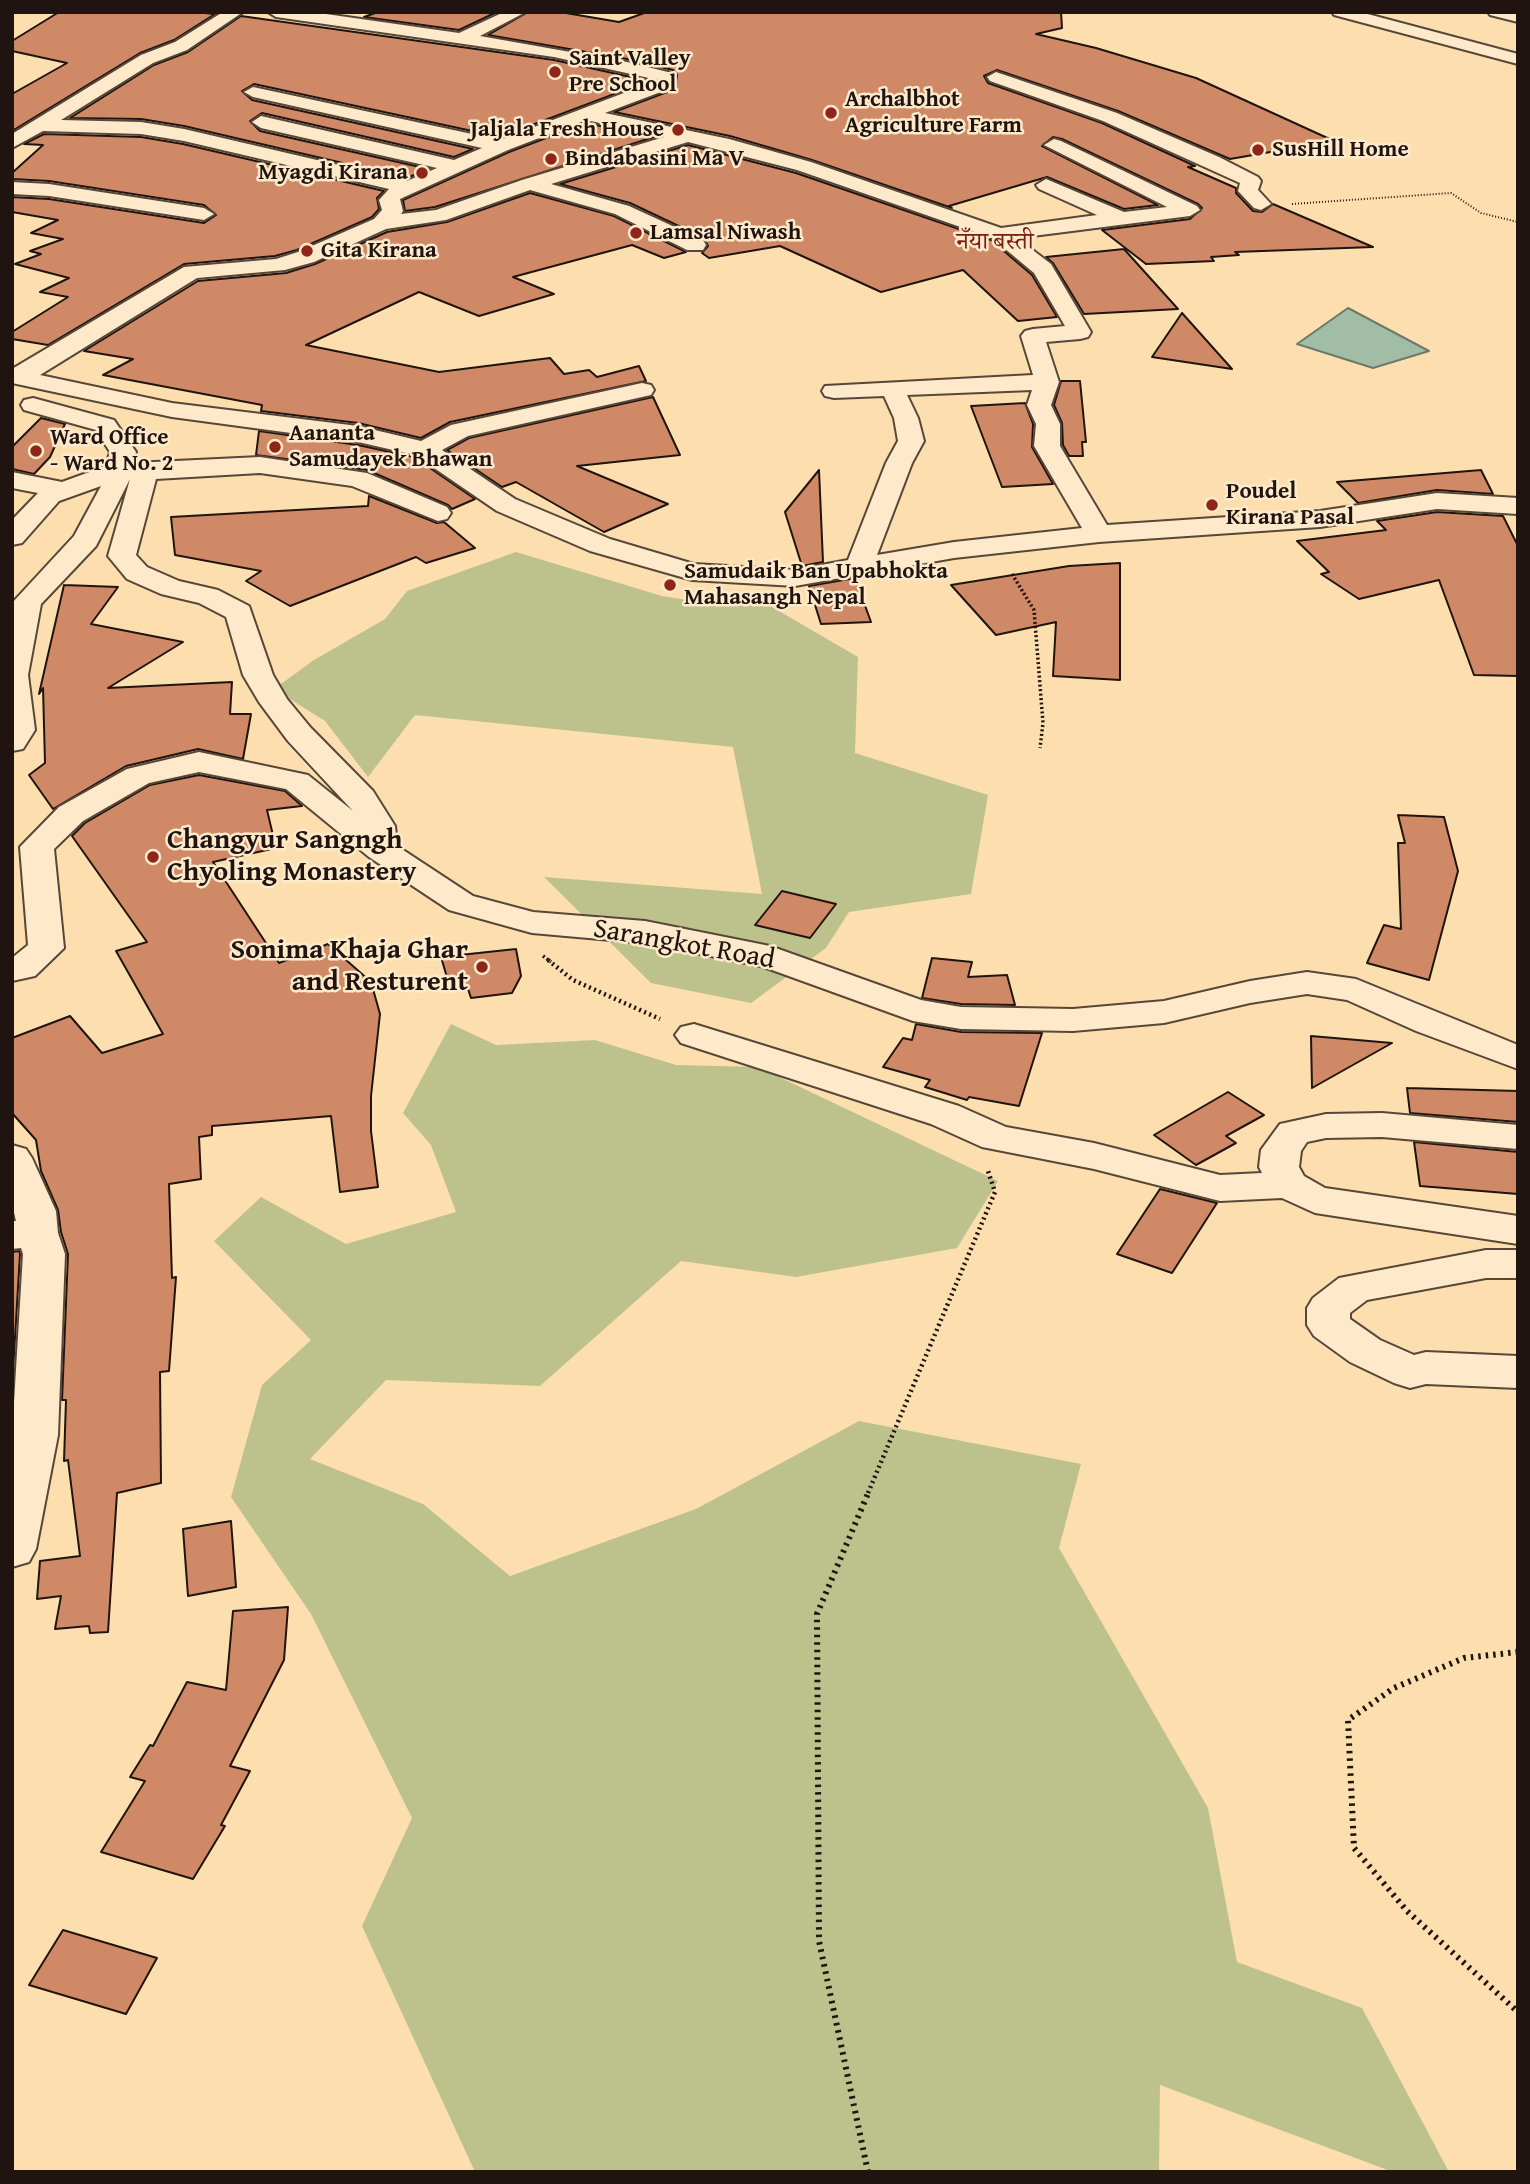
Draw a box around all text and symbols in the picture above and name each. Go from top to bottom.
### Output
place label: Saint Valley Pre School [569,45,691,99]
marker: Saint Valley Pre School [547,64,563,80]
place label: Archalbhot Agriculture Farm [845,86,1022,140]
marker: Archalbhot Agriculture Farm [823,105,839,121]
place label: Jaljala Fresh House [470,116,664,144]
marker: Jaljala Fresh House [670,122,686,138]
place label: SusHill Home [1272,136,1409,164]
marker: SusHill Home [1250,142,1266,158]
place label: Bindabasini Ma V [565,145,744,173]
marker: Bindabasini Ma V [543,151,559,167]
place label: Myagdi Kirana [258,159,408,187]
marker: Myagdi Kirana [414,165,430,181]
place label: Lamsal Niwash [650,219,801,247]
marker: Lamsal Niwash [628,225,644,241]
district label: नँया बस्ती [956,229,1034,257]
place label: Gita Kirana [321,237,437,265]
marker: Gita Kirana [299,243,315,259]
place label: Aananta Samudayek Bhawan [289,420,492,474]
place label: Ward Office - Ward No. 2 [50,424,174,478]
marker: Aananta Samudayek Bhawan [267,439,283,455]
marker: Ward Office - Ward No. 2 [28,443,44,459]
place label: Poudel Kirana Pasal [1226,478,1354,532]
marker: Poudel Kirana Pasal [1204,497,1220,513]
place label: Samudaik Ban Upabhokta Mahasangh Nepal [684,558,948,612]
marker: Samudaik Ban Upabhokta Mahasangh Nepal [662,577,678,593]
place label: Changyur Sangngh Chyoling Monastery [167,824,416,890]
marker: Changyur Sangngh Chyoling Monastery [145,849,161,865]
street label: Sarangkot Road [591,913,777,977]
place label: Sonima Khaja Ghar and Resturent [230,934,468,1000]
marker: Sonima Khaja Ghar and Resturent [474,959,490,975]

